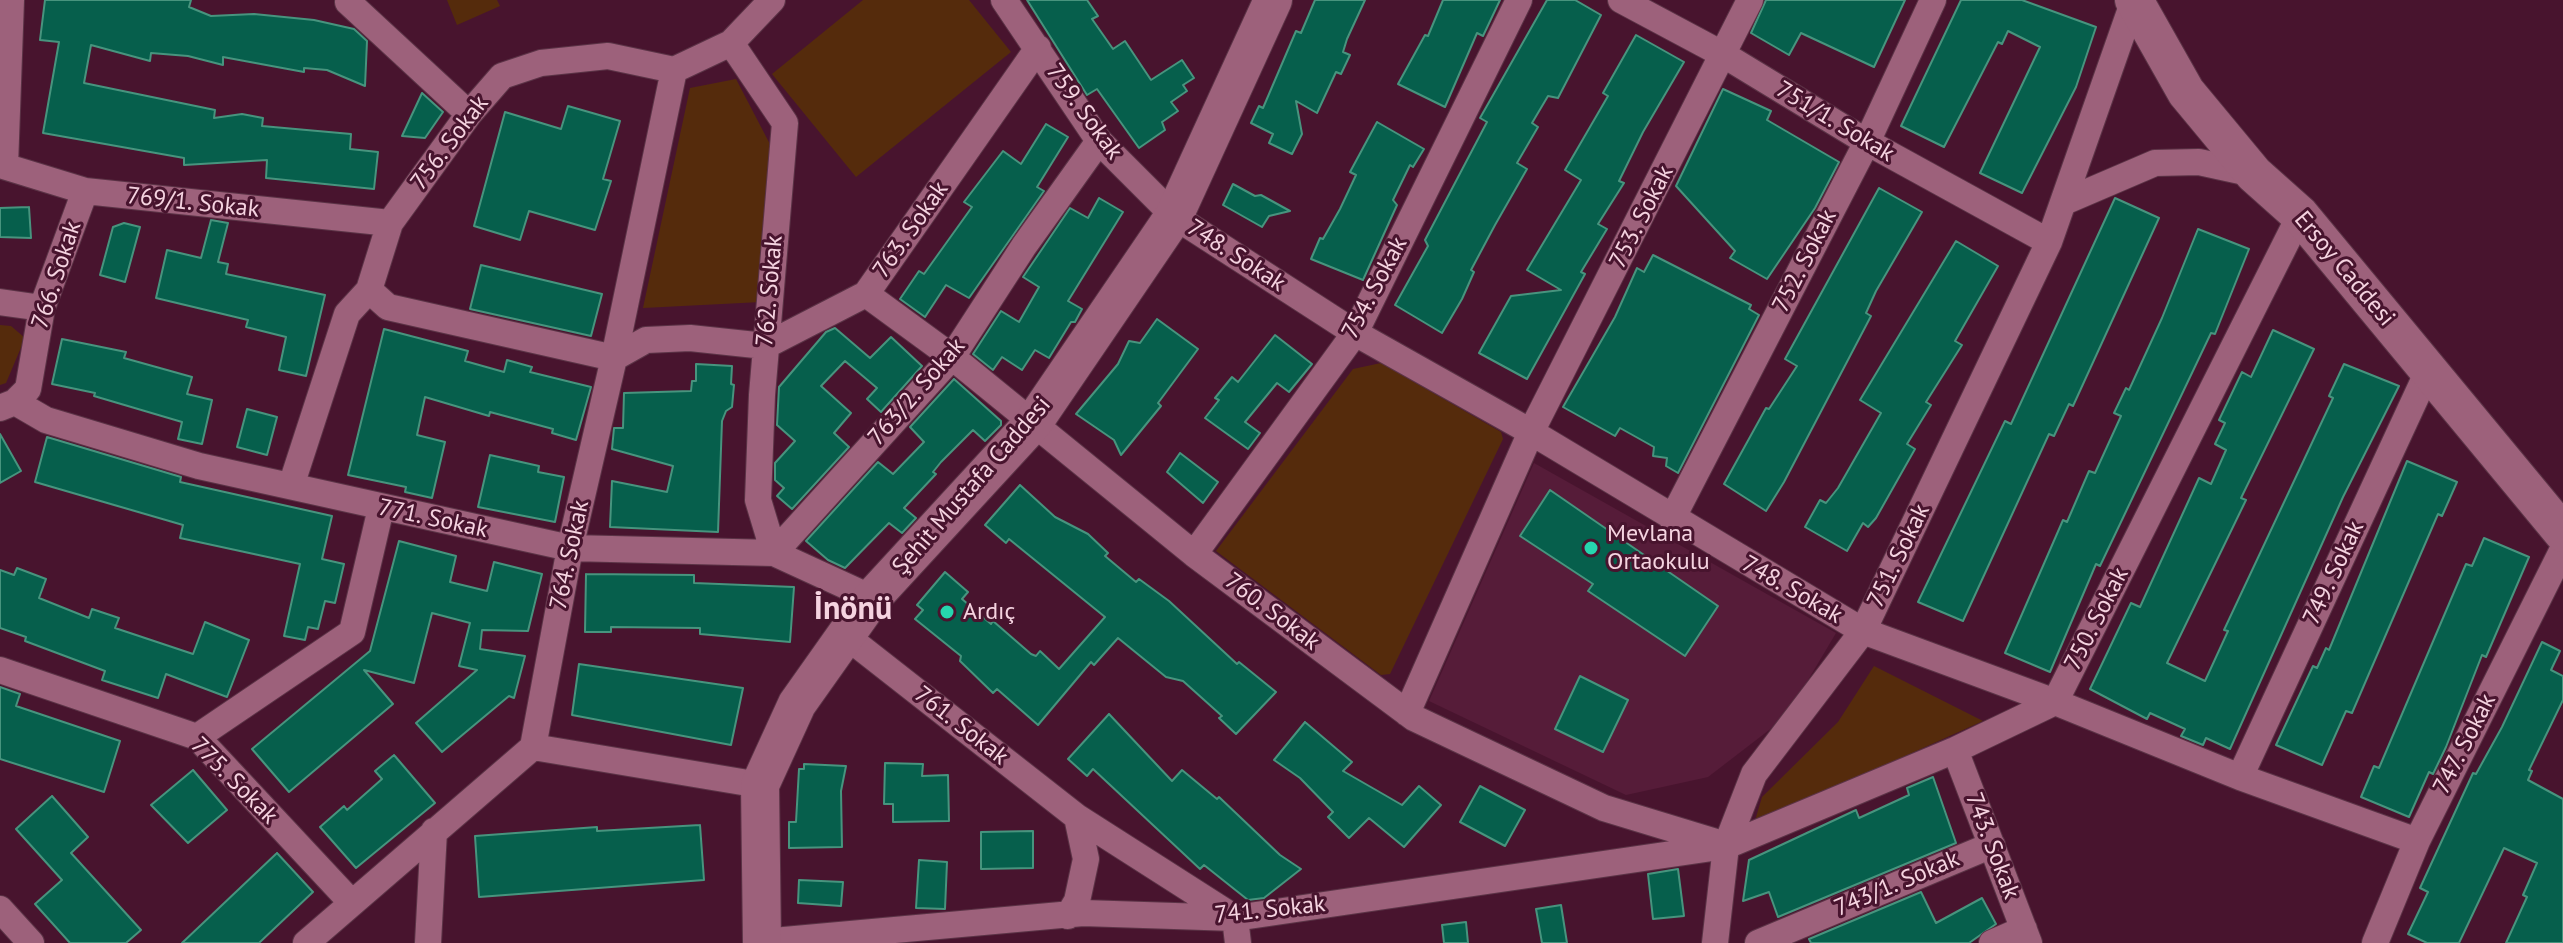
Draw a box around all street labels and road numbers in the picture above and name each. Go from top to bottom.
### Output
street label: 759. Sokak [1040,59,1128,165]
street label: 751/1. Sokak [1771,75,1899,169]
street label: 756. Sokak [405,90,495,196]
street label: 753. Sokak [1604,161,1680,273]
street label: 763. Sokak [867,176,955,284]
street label: 769/1. Sokak [125,182,261,224]
street label: 752. Sokak [1767,205,1843,317]
street label: Ersoy Caddesi [2288,206,2400,332]
street label: 748. Sokak [1181,214,1291,298]
street label: 766. Sokak [26,218,88,332]
street label: 754. Sokak [1336,232,1414,344]
street label: 762. Sokak [751,234,789,348]
street label: 763/2. Sokak [863,332,971,452]
street label: Şehit Mustafa Caddesi [887,391,1057,581]
street label: 771. Sokak [376,493,490,545]
street label: 764. Sokak [544,498,596,612]
street label: 751. Sokak [1862,500,1936,612]
street label: 749. Sokak [2297,516,2371,630]
street label: 748. Sokak [1737,550,1847,630]
street label: 750. Sokak [2059,563,2135,675]
street label: 760. Sokak [1219,567,1325,657]
street label: 761. Sokak [908,680,1014,772]
street label: 747. Sokak [2428,689,2502,799]
street label: 775. Sokak [184,731,284,831]
street label: 743. Sokak [1959,789,2025,903]
street label: 743/1. Sokak [1830,845,1964,923]
street label: 741. Sokak [1213,890,1327,930]

